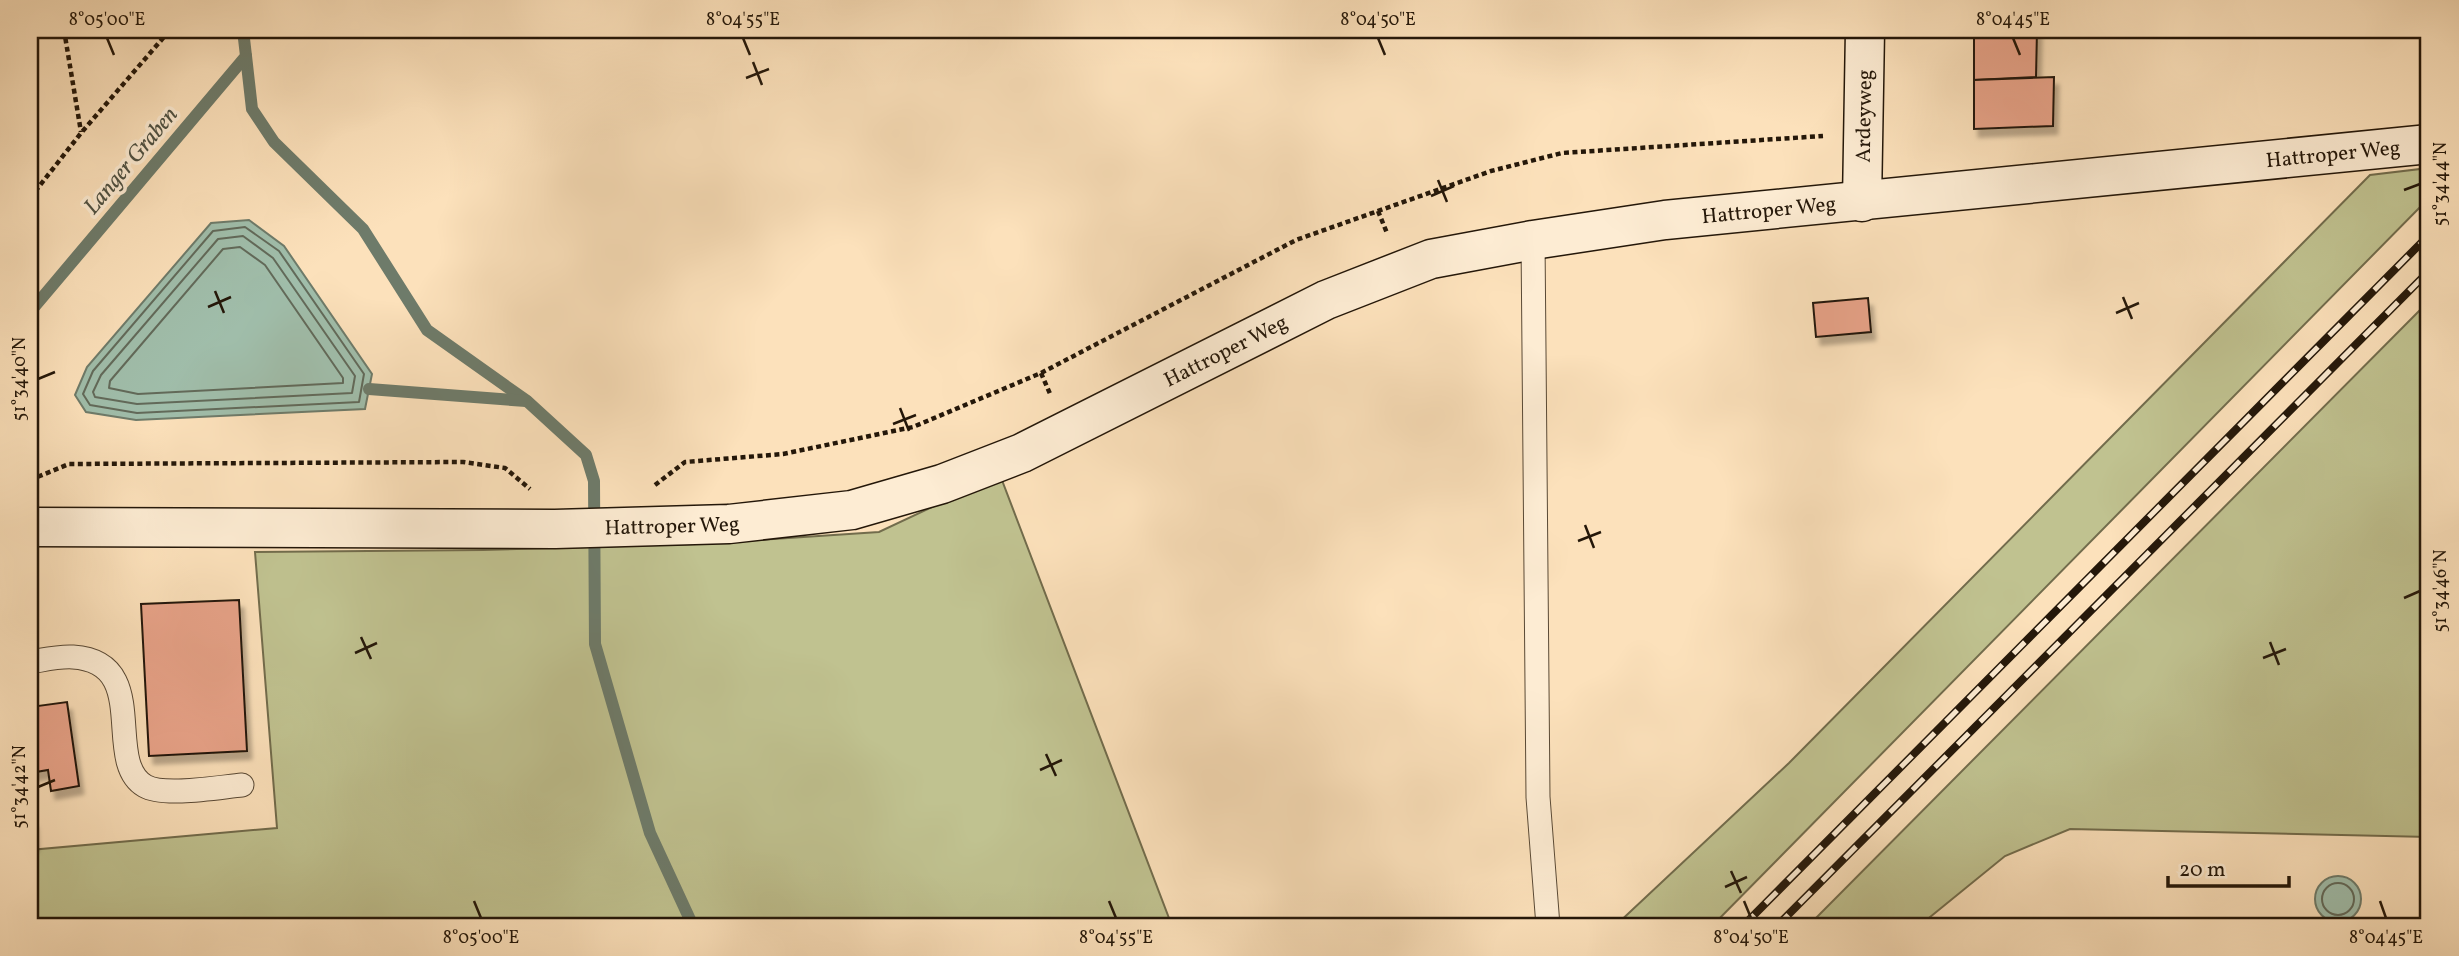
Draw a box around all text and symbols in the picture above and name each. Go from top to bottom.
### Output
text: 8°05'00"E [69,8,145,33]
text: 8°04'55"E [706,8,780,33]
text: 8°04'50"E [1340,8,1416,33]
text: 8°04'45"E [1976,8,2050,33]
street label: Ardeyweg [1850,69,1880,163]
water label: Langer Graben [77,100,186,222]
street label: Hattroper Weg [2265,134,2402,176]
text: 51°34'44"N [2429,142,2454,226]
street label: Hattroper Weg [1700,190,1838,232]
street label: Hattroper Weg [1159,309,1293,395]
text: 51°34'40"N [8,337,33,421]
street label: Hattroper Weg [604,510,741,544]
text: 51°34'46"N [2429,549,2454,633]
text: 51°34'42"N [8,745,33,829]
scale bar [2168,844,2289,888]
text: 20 m [2179,856,2225,885]
text: 8°05'00"E [443,926,519,951]
text: 8°04'55"E [1079,926,1153,951]
text: 8°04'50"E [1713,926,1789,951]
text: 8°04'45"E [2349,926,2423,951]

